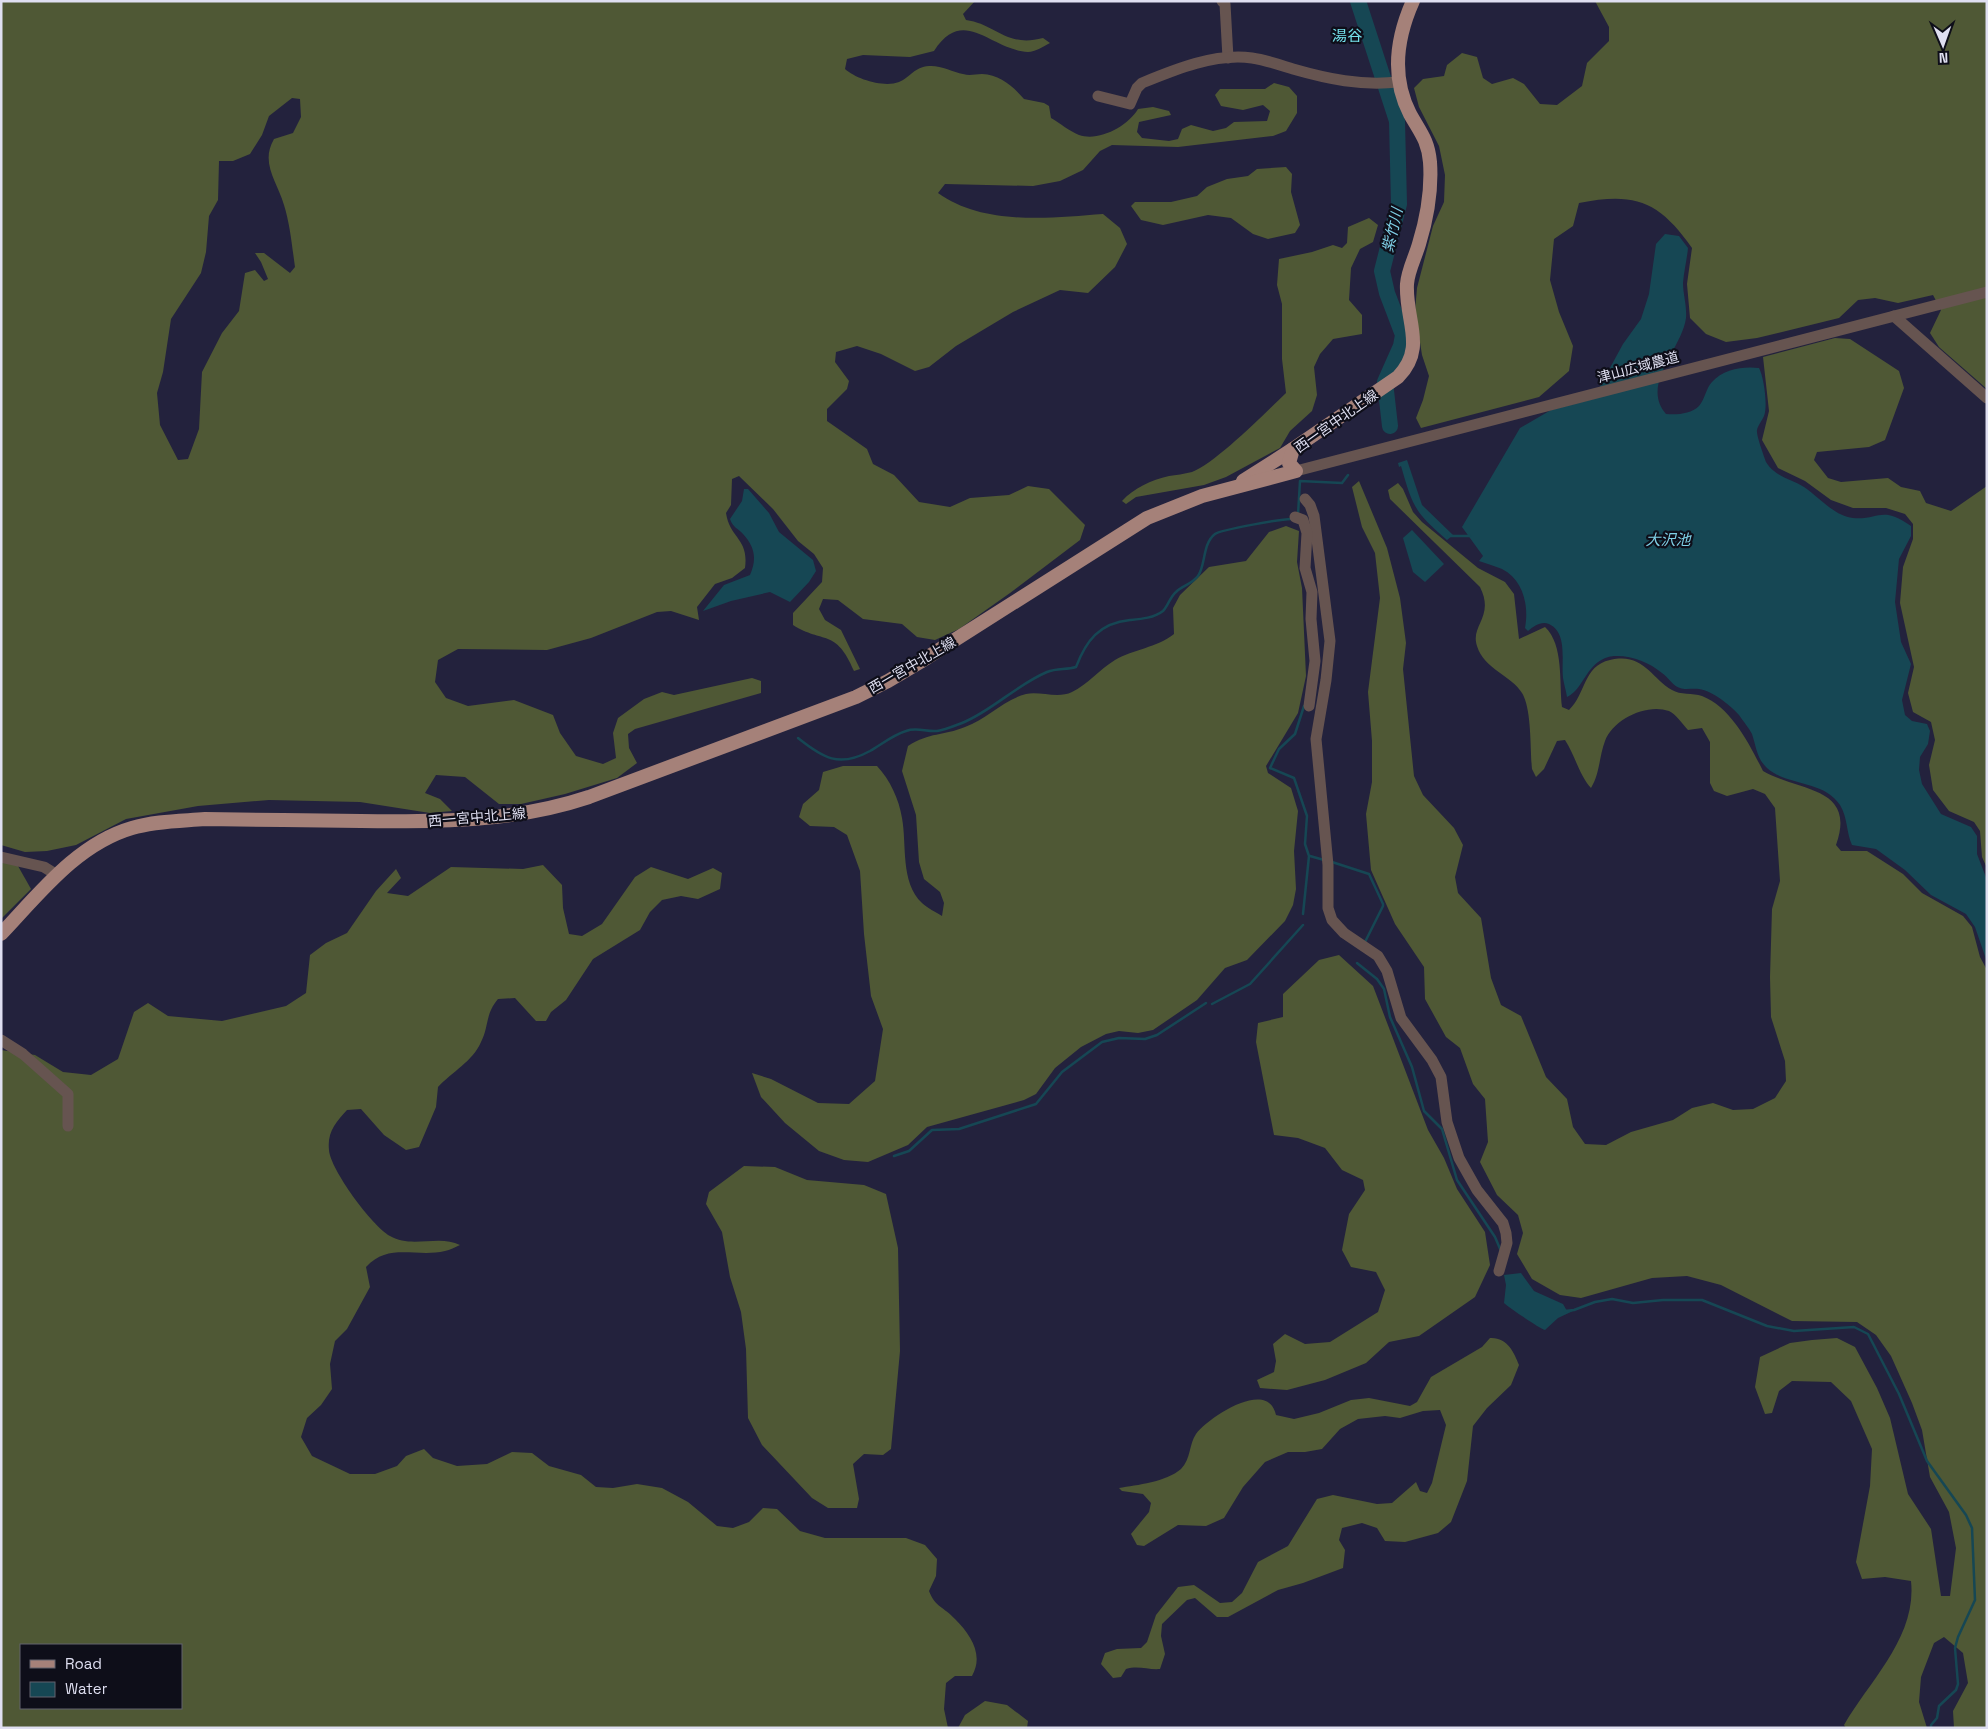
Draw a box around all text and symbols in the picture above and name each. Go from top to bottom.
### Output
north arrow [1918,20,1968,70]
district label: 湯谷 [1332,26,1362,45]
text: N [1938,49,1948,67]
water label: 紫竹川 [1378,204,1407,254]
street label: 津山広域農道 [1595,347,1681,387]
street label: 西一宮中北上線 [1291,386,1381,456]
water label: 大沢池 [1645,530,1692,549]
street label: 西一宮中北上線 [865,633,959,697]
street label: 西一宮中北上線 [427,804,527,830]
legend [20,1644,182,1709]
text: Road [65,1654,102,1673]
text: Water [65,1679,108,1698]

